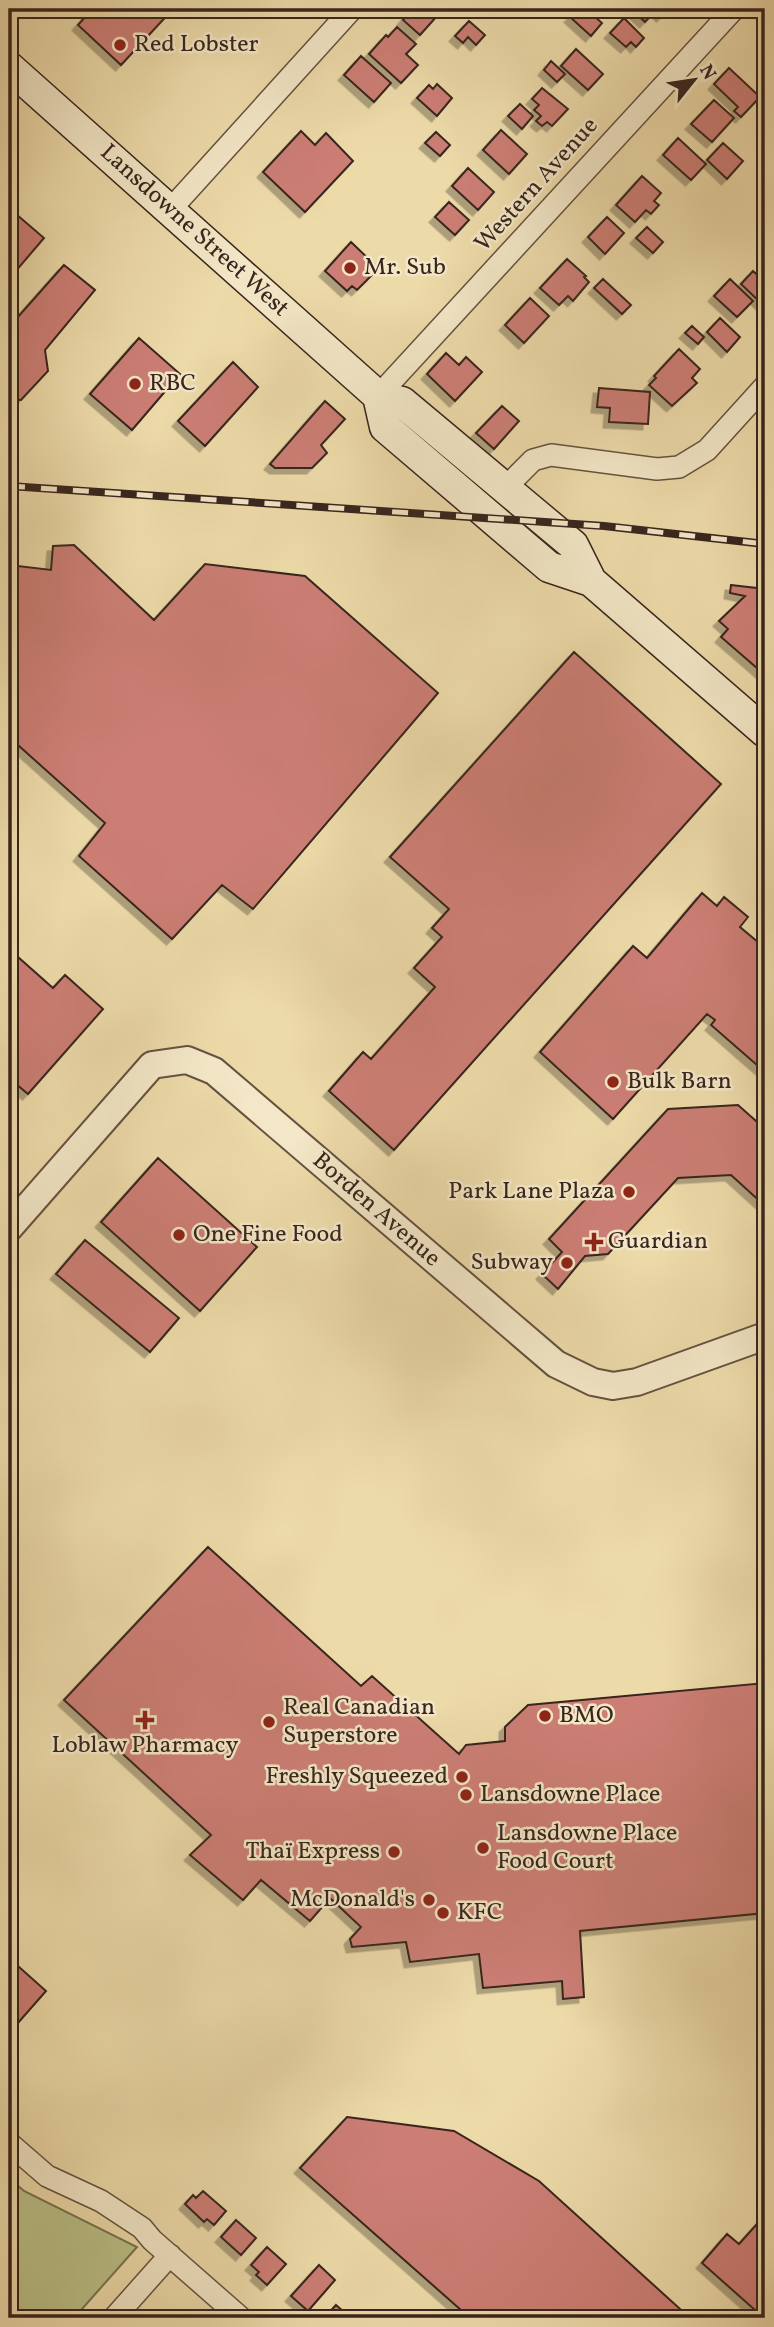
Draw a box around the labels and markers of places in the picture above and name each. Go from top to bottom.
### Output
place label: Red Lobster [134,28,259,62]
marker: Red Lobster [112,37,128,53]
place label: Mr. Sub [364,251,446,285]
marker: Mr. Sub [342,260,358,276]
place label: RBC [149,367,196,401]
marker: RBC [127,376,143,392]
place label: Bulk Barn [627,1065,732,1099]
marker: Bulk Barn [605,1074,621,1090]
place label: Park Lane Plaza [448,1175,615,1209]
marker: Park Lane Plaza [621,1184,637,1200]
place label: One Fine Food [193,1218,343,1252]
place label: Guardian [608,1225,708,1259]
marker: One Fine Food [171,1227,187,1243]
marker: Guardian [586,1234,602,1250]
place label: Subway [471,1246,553,1280]
marker: Subway [559,1255,575,1271]
place label: Real Canadian Superstore [283,1691,435,1753]
place label: BMO [559,1699,614,1733]
marker: BMO [537,1708,553,1724]
marker: Loblaw Pharmacy [137,1712,153,1728]
marker: Real Canadian Superstore [261,1714,277,1730]
place label: Loblaw Pharmacy [51,1729,239,1763]
place label: Freshly Squeezed [265,1760,448,1794]
marker: Freshly Squeezed [454,1769,470,1785]
place label: Lansdowne Place [480,1778,660,1812]
marker: Lansdowne Place [458,1787,474,1803]
place label: Lansdowne Place Food Court [497,1817,677,1879]
place label: Thaï Express [246,1835,380,1869]
marker: Lansdowne Place Food Court [475,1840,491,1856]
marker: Thaï Express [386,1844,402,1860]
place label: McDonald's [290,1883,415,1917]
marker: McDonald's [421,1892,437,1908]
place label: KFC [457,1896,502,1930]
marker: KFC [435,1905,451,1921]

